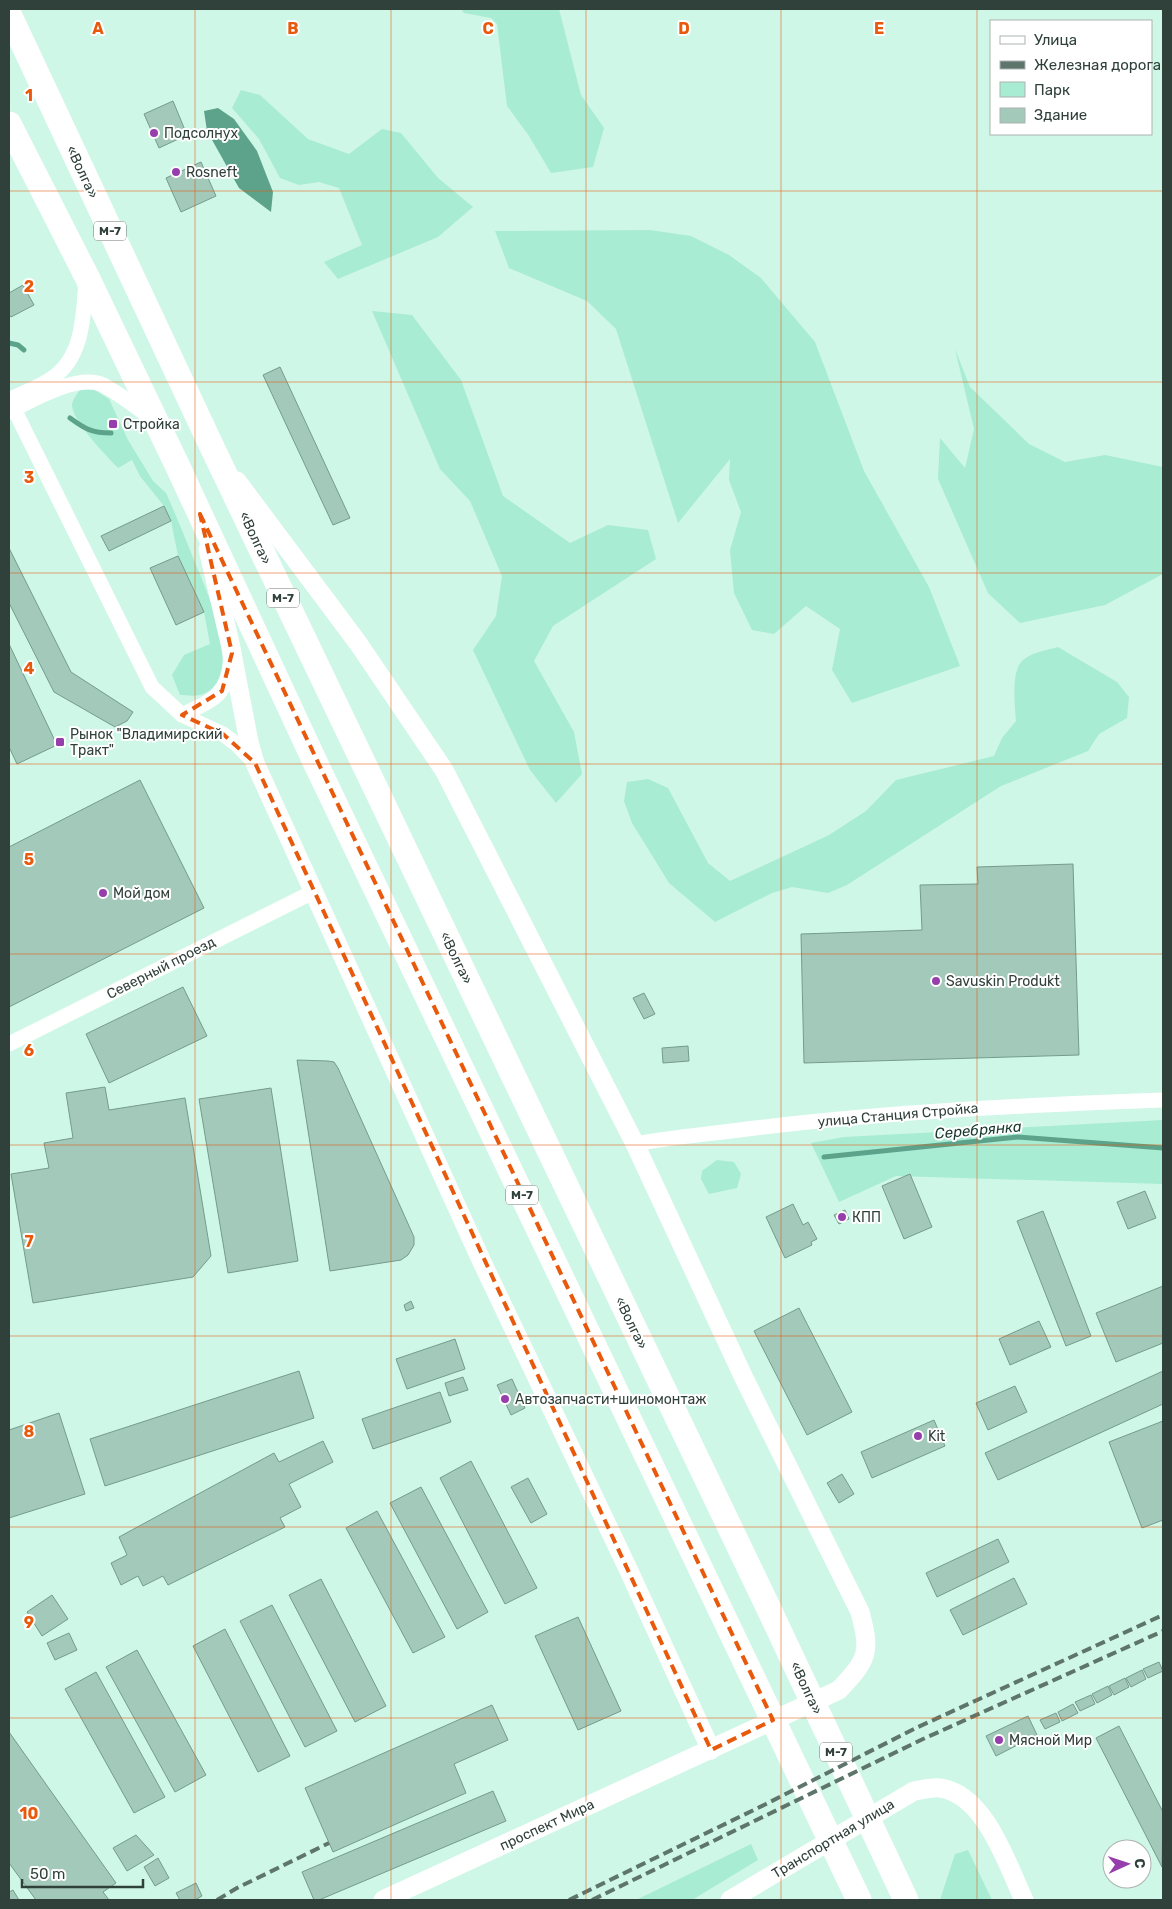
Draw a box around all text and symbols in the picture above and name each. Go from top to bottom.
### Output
text: A [92,19,104,38]
text: B [287,19,299,38]
text: C [482,19,494,38]
text: D [678,19,690,38]
text: E [874,19,884,38]
legend [990,20,1152,135]
text: Улица [1034,31,1077,49]
text: Железная дорога [1034,56,1161,74]
text: Парк [1034,81,1070,99]
text: 1 [25,86,33,105]
text: Здание [1034,106,1087,124]
place label: Подсолнух [164,125,238,142]
marker: Подсолнух [148,127,160,139]
street label: «Волга» [62,143,102,201]
place label: Rosneft [186,164,238,181]
marker: Rosneft [170,166,182,178]
road number: М-7 [94,222,126,240]
text: 2 [24,277,34,296]
place label: Стройка [123,416,180,433]
marker: Стройка [107,418,119,430]
text: 3 [24,468,34,487]
street label: «Волга» [235,509,275,567]
road number: М-7 [267,588,299,608]
text: 4 [24,659,35,678]
place label: Рынок "Владимирский Тракт" [70,726,222,759]
marker: Рынок "Владимирский Тракт" [54,736,66,748]
text: 5 [24,850,34,869]
place label: Мой дом [113,885,170,902]
marker: Мой дом [97,887,109,899]
street label: «Волга» [436,929,476,987]
street label: Северный проезд [104,933,218,1003]
place label: Savuskin Produkt [946,973,1060,990]
marker: Savuskin Produkt [930,975,942,987]
text: 6 [24,1041,34,1060]
street label: улица Станция Стройка [817,1100,979,1130]
water label: Серебрянка [934,1117,1022,1143]
road number: М-7 [506,1186,538,1204]
place label: КПП [852,1209,881,1226]
marker: КПП [836,1211,848,1223]
text: 7 [24,1232,34,1251]
street label: «Волга» [611,1294,651,1352]
place label: Автозапчасти+шиномонтаж [515,1391,706,1408]
marker: Автозапчасти+шиномонтаж [499,1393,511,1405]
text: 8 [24,1422,35,1441]
place label: Kit [928,1428,946,1445]
marker: Kit [912,1430,924,1442]
text: 9 [24,1613,34,1632]
street label: «Волга» [786,1659,826,1717]
place label: Мясной Мир [1009,1732,1092,1749]
marker: Мясной Мир [993,1734,1005,1746]
road number: М-7 [820,1742,852,1761]
street label: проспект Мира [497,1796,597,1854]
street label: Транспортная улица [769,1796,897,1882]
text: 10 [20,1804,39,1823]
north arrow [1102,1839,1152,1889]
scale bar [22,1856,144,1888]
text: С [1131,1858,1148,1869]
text: 50 m [30,1865,65,1883]

